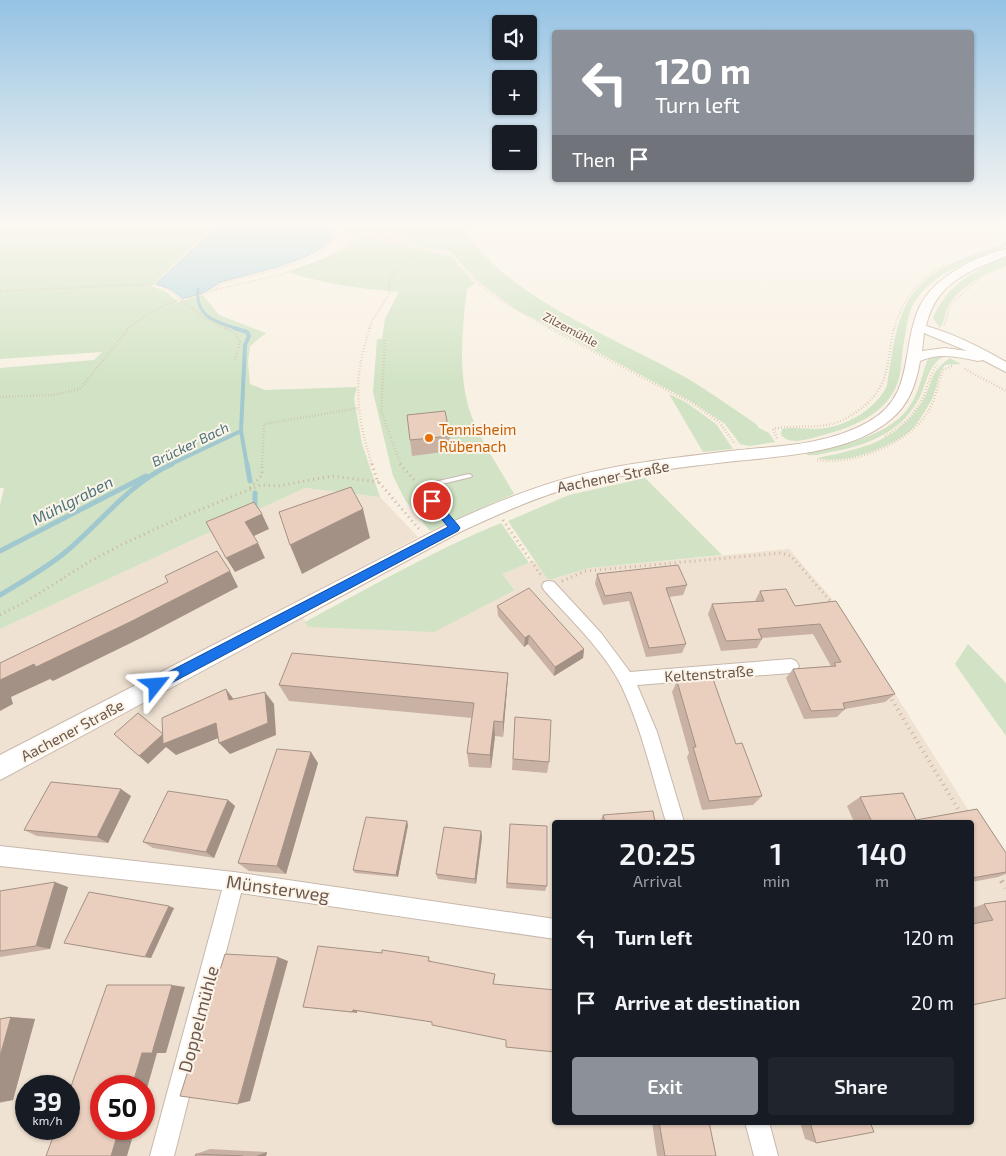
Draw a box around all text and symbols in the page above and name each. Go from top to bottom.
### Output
map controls [492,15,537,170]
button: sound [492,15,537,60]
text: 120 m [655,49,751,91]
icon: left [572,50,637,115]
button: + [492,70,537,115]
text: Turn left [655,91,740,117]
button: − [492,125,537,170]
icon: arrive [625,145,653,173]
text: Then [572,148,615,171]
street label: Zilzemühle [541,309,601,349]
water label: Brücker Bach [149,418,231,470]
place label: Tennisheim Rübenach [439,420,517,455]
marker: Tennisheim Rübenach [423,432,435,444]
street label: Aachener Straße [555,456,671,496]
water label: Mühlgraben [28,471,116,529]
pin [411,480,453,522]
icon: arrive [418,487,446,515]
position arrow [129,658,181,710]
street label: Keltenstraße [664,661,754,685]
street label: Aachener Straße [17,695,127,765]
text: 20:25 [619,835,696,871]
text: 1 [770,835,783,871]
text: 140 [857,835,907,871]
street label: Münsterweg [225,870,331,906]
text: Arrival [633,871,682,890]
text: min [763,871,790,890]
text: m [875,871,889,890]
icon: left [572,924,600,952]
text: Turn left [615,926,692,949]
text: 120 m [903,926,954,949]
street label: Doppelmühle [173,963,223,1075]
icon: arrive [572,989,600,1017]
text: Arrive at destination [615,991,800,1014]
text: 20 m [911,991,954,1014]
button: Exit [572,1057,758,1115]
button: Share [768,1057,954,1115]
speed limit sign: 50 [90,1075,155,1140]
text: 39 [33,1086,62,1116]
text: km/h [33,1113,62,1127]

